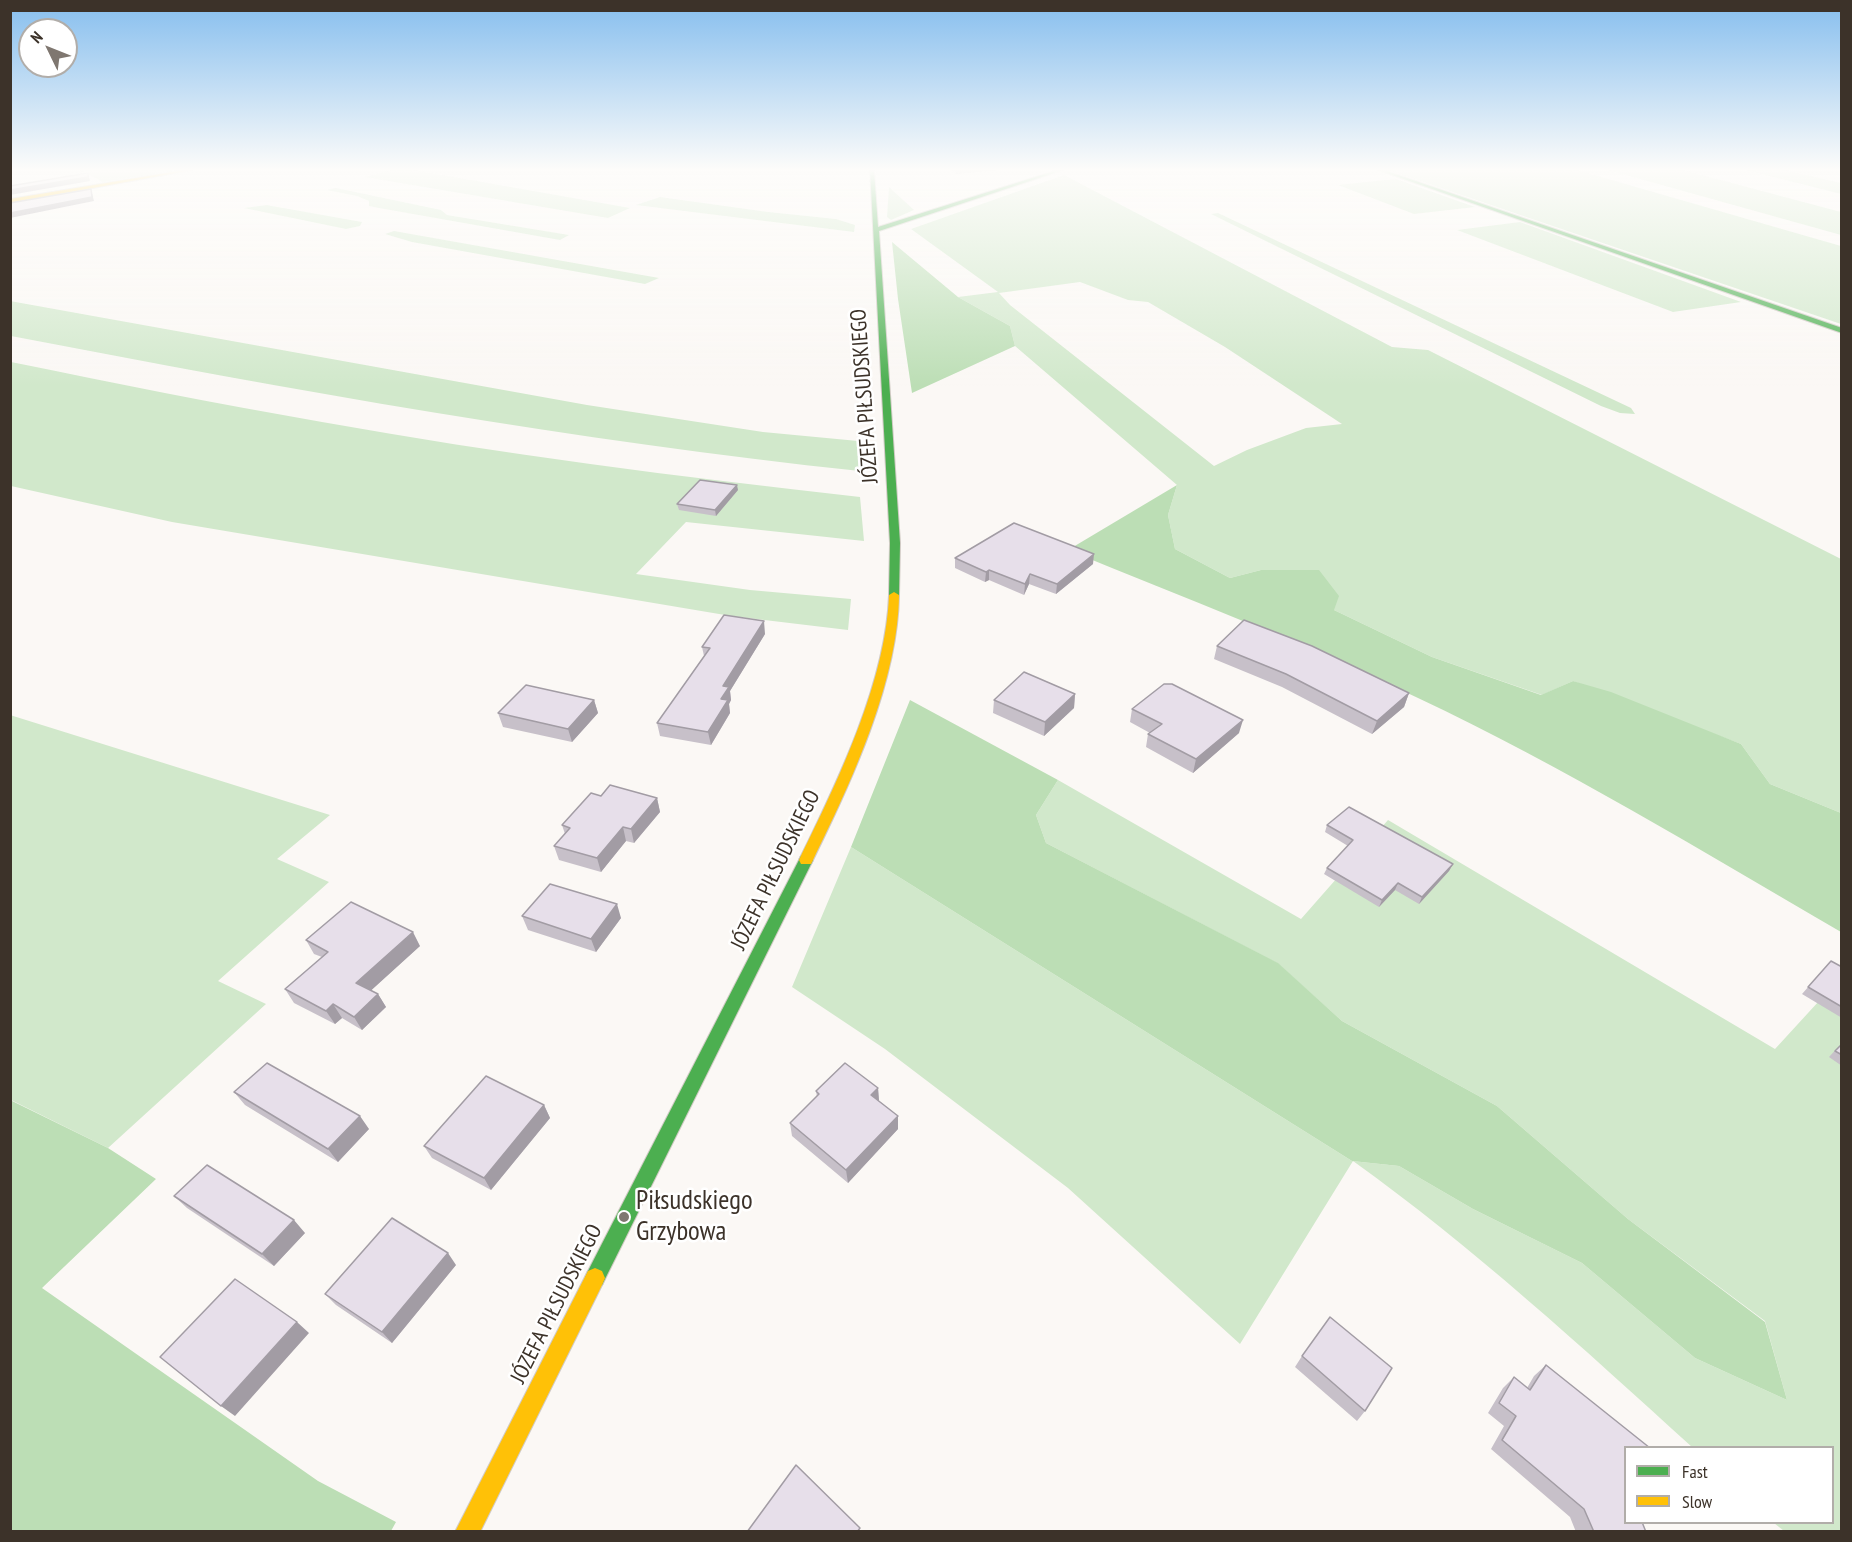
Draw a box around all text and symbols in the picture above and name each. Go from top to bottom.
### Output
north arrow [18,18,78,78]
text: N [26,27,47,47]
street label: JÓZEFA PIŁSUDSKIEGO [846,308,884,484]
street label: JÓZEFA PIŁSUDSKIEGO [726,786,826,954]
place label: Piłsudskiego Grzybowa [636,1185,753,1248]
marker: Piłsudskiego Grzybowa [617,1210,631,1224]
street label: JÓZEFA PIŁSUDSKIEGO [506,1220,608,1388]
legend [1624,1446,1834,1524]
text: Fast [1682,1460,1708,1483]
text: Slow [1682,1490,1712,1513]

